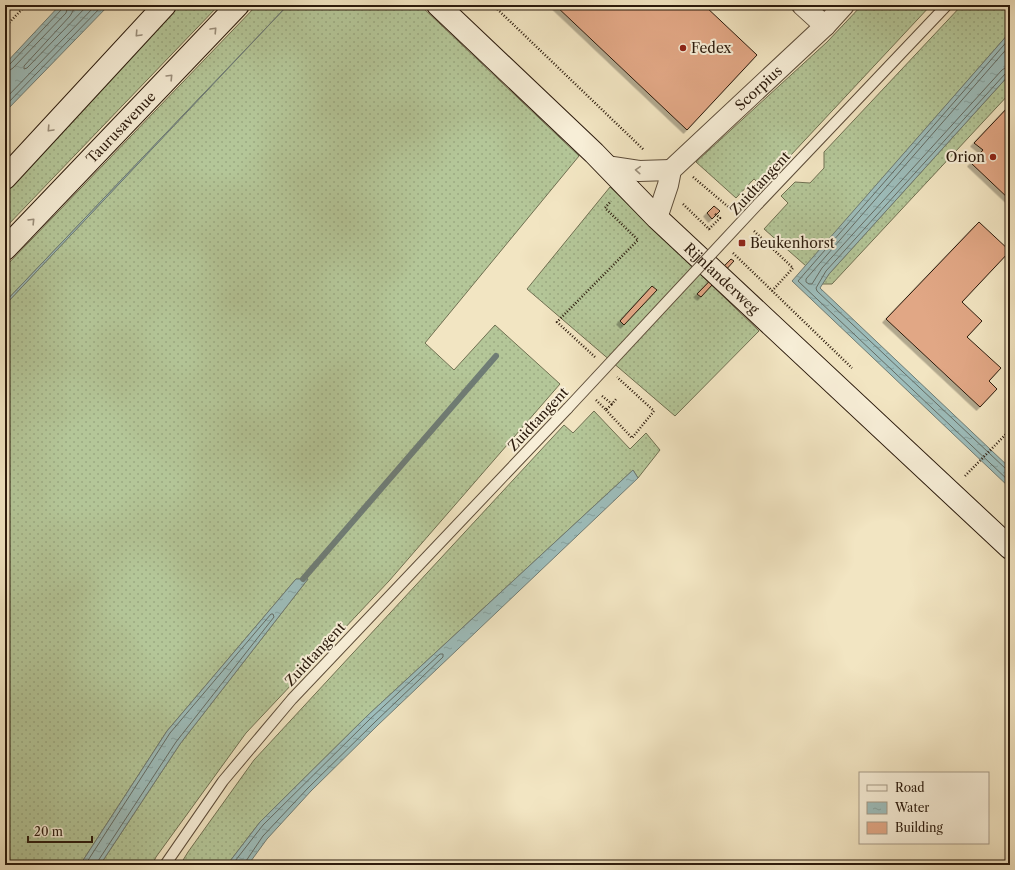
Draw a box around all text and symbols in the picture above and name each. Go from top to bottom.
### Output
one-way arrow [210,27,217,35]
one-way arrow [136,29,143,36]
place label: Fedex [691,39,732,57]
marker: Fedex [678,43,688,53]
street label: Scorpius [731,62,786,114]
one-way arrow [165,74,173,82]
street label: Taurusavenue [82,88,160,167]
one-way arrow [47,124,55,132]
street label: Zuidtangent [726,147,794,219]
place label: Orion [946,148,985,166]
marker: Orion [988,152,998,162]
one-way arrow [635,166,641,175]
one-way arrow [27,218,35,226]
place label: Beukenhorst [750,234,835,252]
marker: Beukenhorst [737,238,747,248]
street label: Rijnlanderweg [680,239,763,318]
street label: Zuidtangent [504,383,572,455]
street label: Zuidtangent [281,618,349,690]
legend [859,772,989,844]
text: Road [895,780,925,795]
text: Water [894,800,929,815]
scale bar [28,818,92,844]
text: Building [895,820,943,835]
text: 20 m [34,824,63,839]

